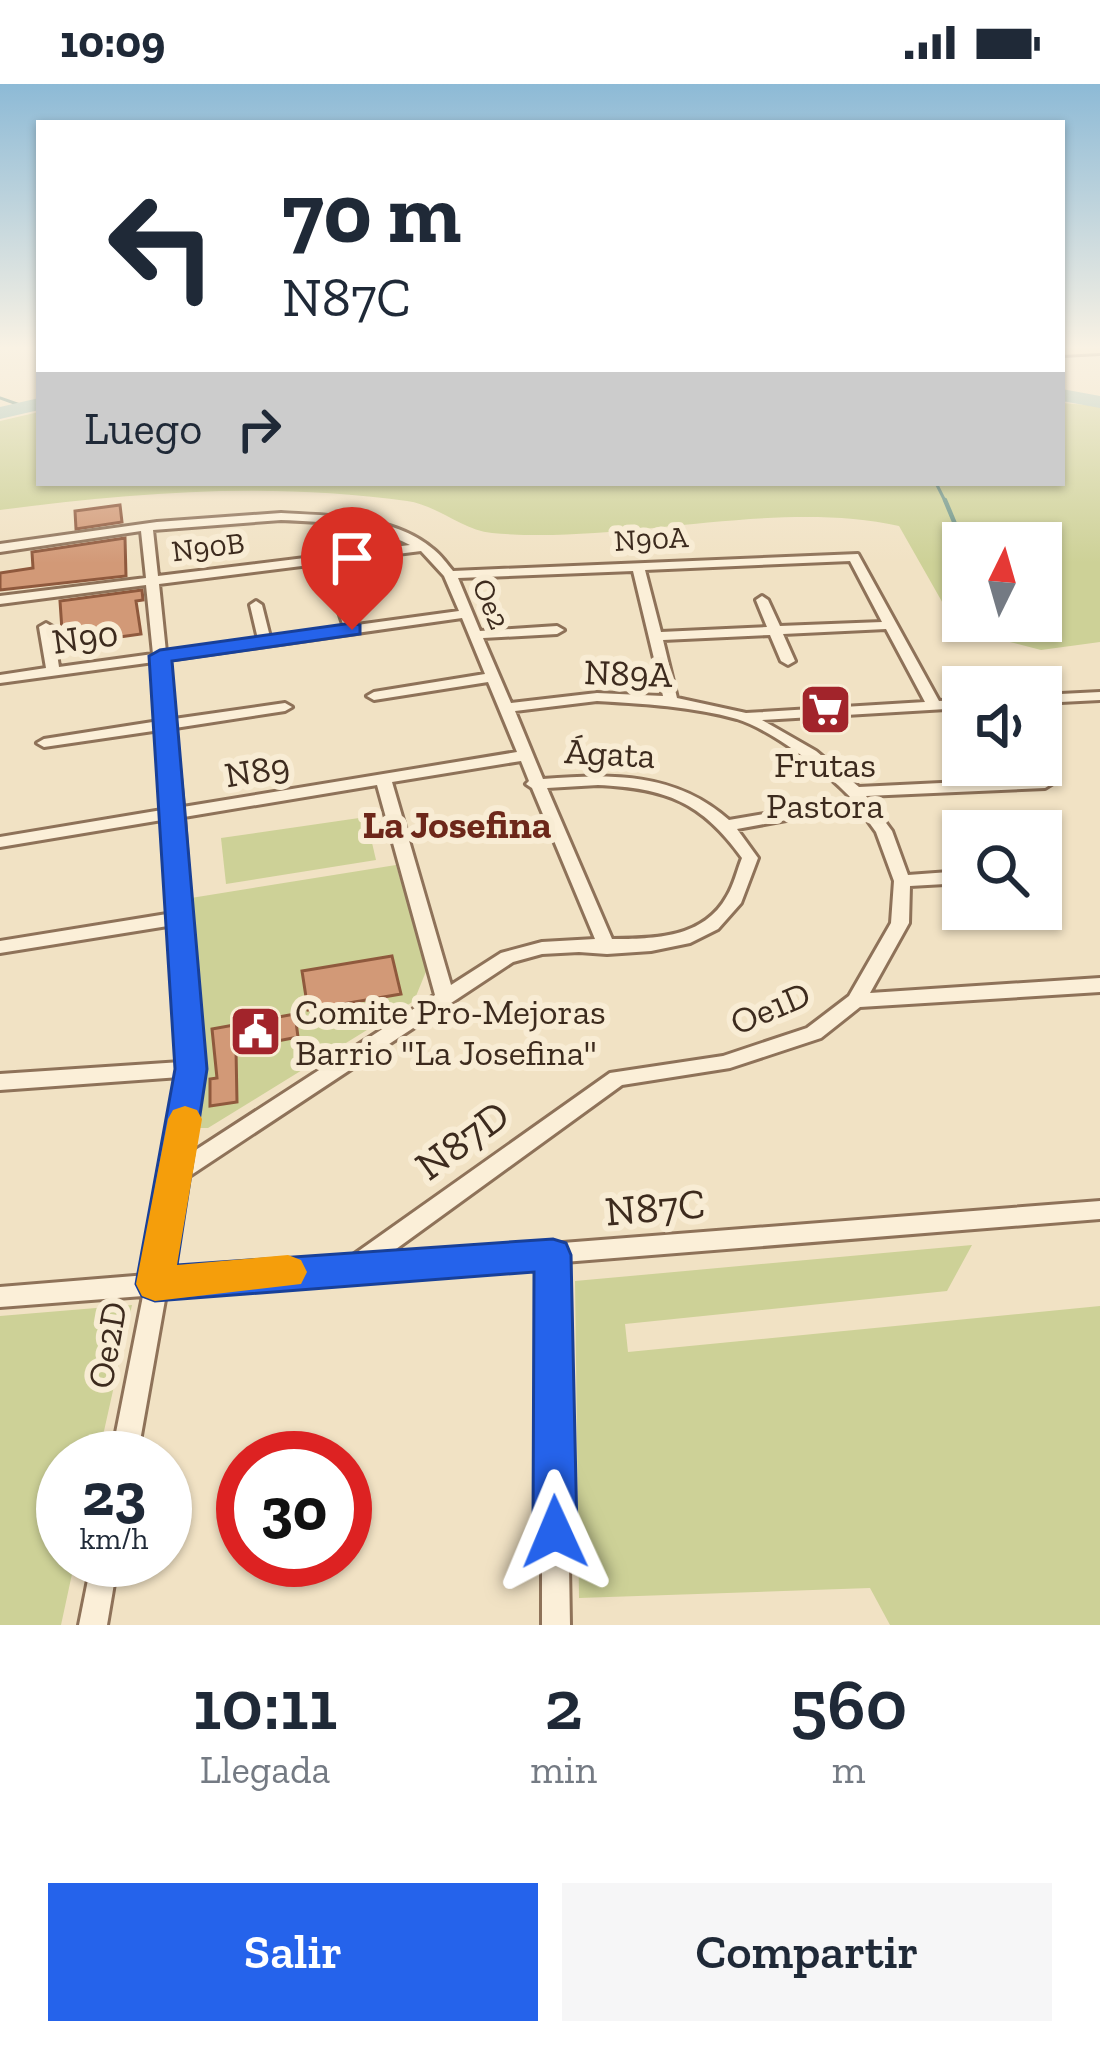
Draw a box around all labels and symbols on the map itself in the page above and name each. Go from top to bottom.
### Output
pin [301,507,403,630]
street label: N90A [613,519,690,559]
north arrow [942,522,1062,642]
street label: N90B [169,525,247,569]
street label: Oe2 [464,573,518,635]
street label: N90 [49,611,121,663]
street label: N89A [583,650,674,696]
supermarket icon: Frutas Pastora [797,681,853,737]
street label: Ágata [564,729,656,777]
place label: Frutas Pastora [766,743,884,827]
street label: N89 [222,744,292,796]
district label: La Josefina [362,801,552,848]
street label: Oe1D [724,972,816,1044]
place label: Comite Pro-Mejoras Barrio "La Josefina" [295,990,606,1074]
public building icon: Comite Pro-Mejoras Barrio "La Josefina" [228,1004,284,1060]
street label: N87D [405,1089,519,1191]
street label: N87C [603,1177,707,1237]
street label: Oe2D [78,1298,136,1392]
speed limit sign: 30 [216,1431,372,1587]
position arrow [492,1469,618,1595]

